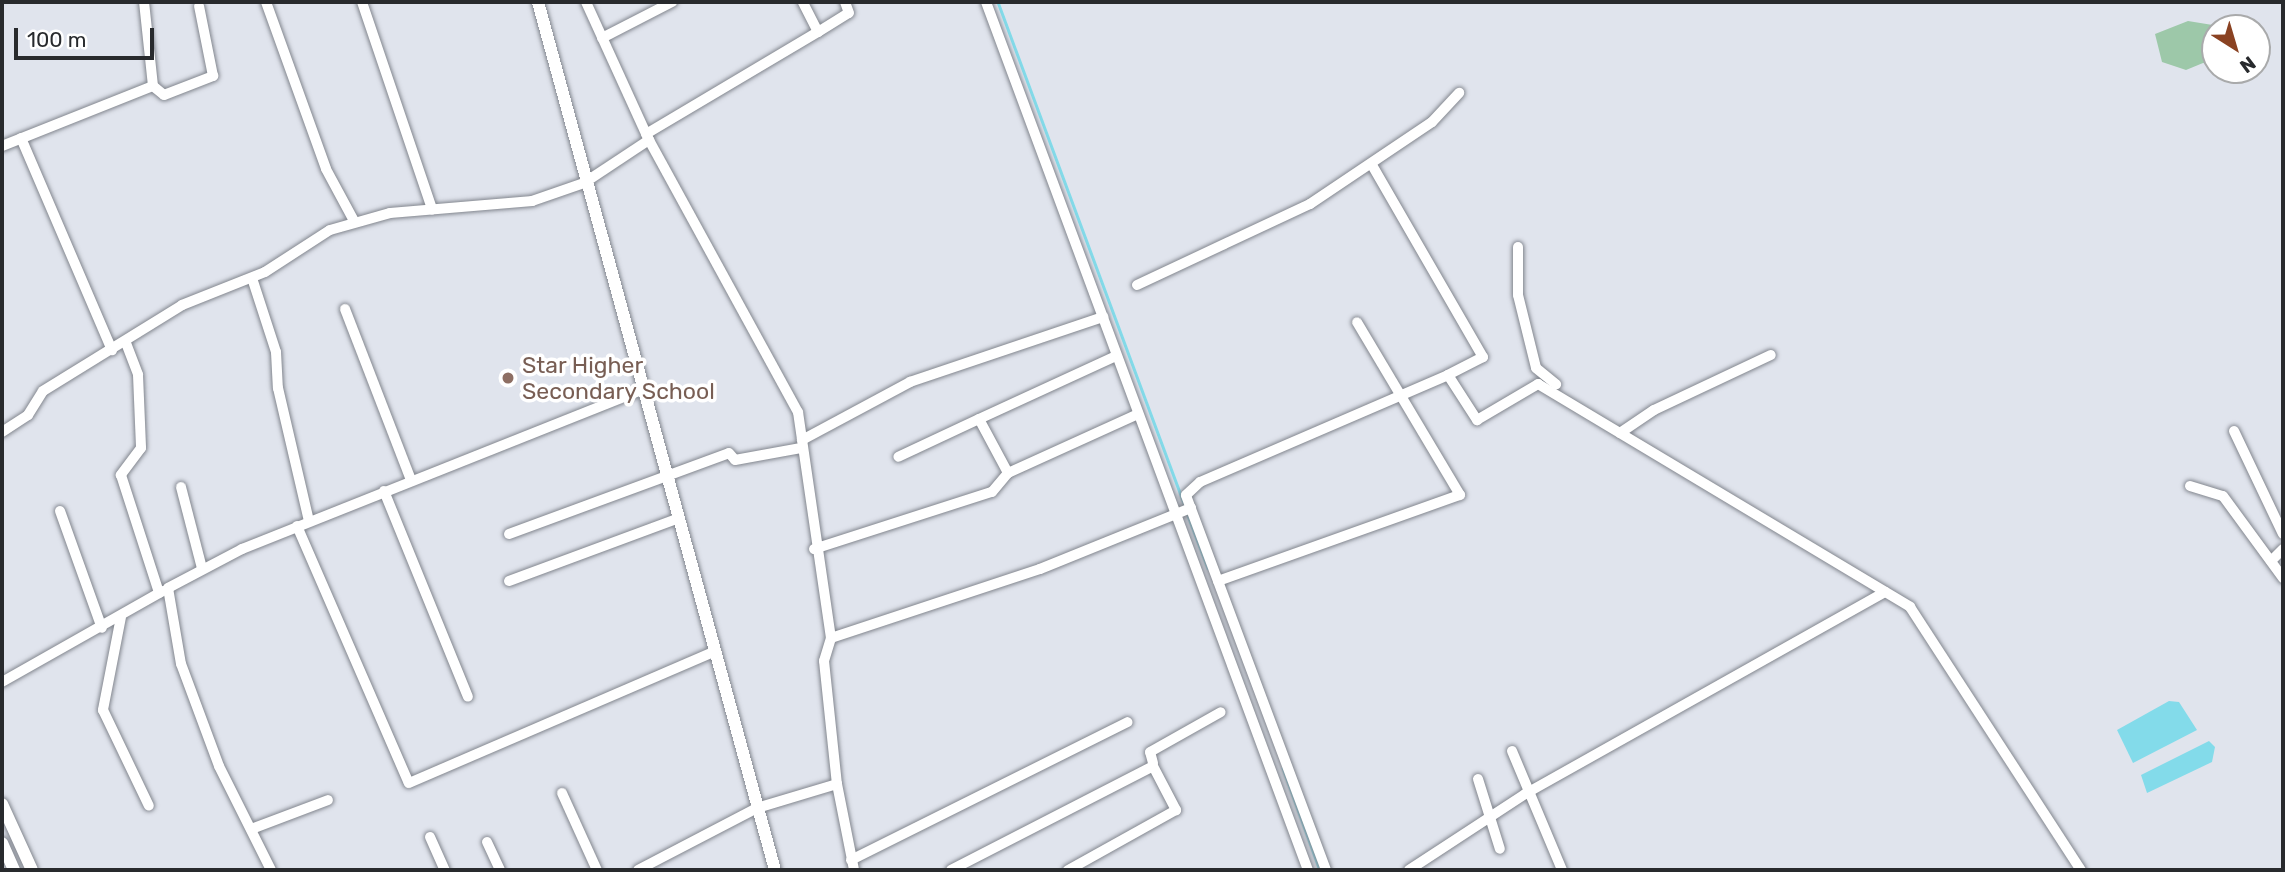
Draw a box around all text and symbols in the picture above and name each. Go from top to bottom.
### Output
scale bar [18,14,158,58]
north arrow [2201,14,2271,84]
text: 100 m [27,27,86,52]
text: N [2235,51,2260,78]
place label: Star Higher Secondary School [522,351,715,405]
marker: Star Higher Secondary School [500,370,516,386]

